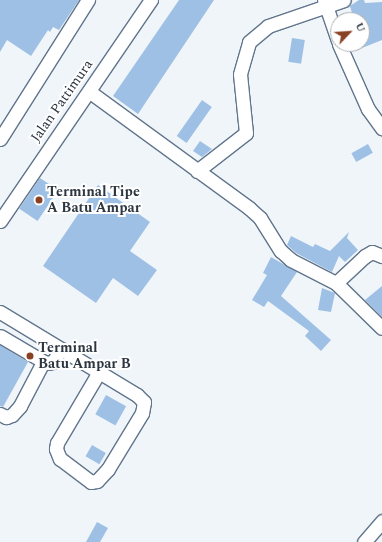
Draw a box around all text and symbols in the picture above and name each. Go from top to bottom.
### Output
north arrow [330,12,370,52]
text: U [351,19,370,35]
street label: Jalan Pattimura [27,57,97,145]
place label: Terminal Tipe A Batu Ampar [47,184,141,216]
marker: Terminal Tipe A Batu Ampar [34,195,44,205]
place label: Terminal Batu Ampar B [38,340,131,372]
marker: Terminal Batu Ampar B [25,351,35,361]

